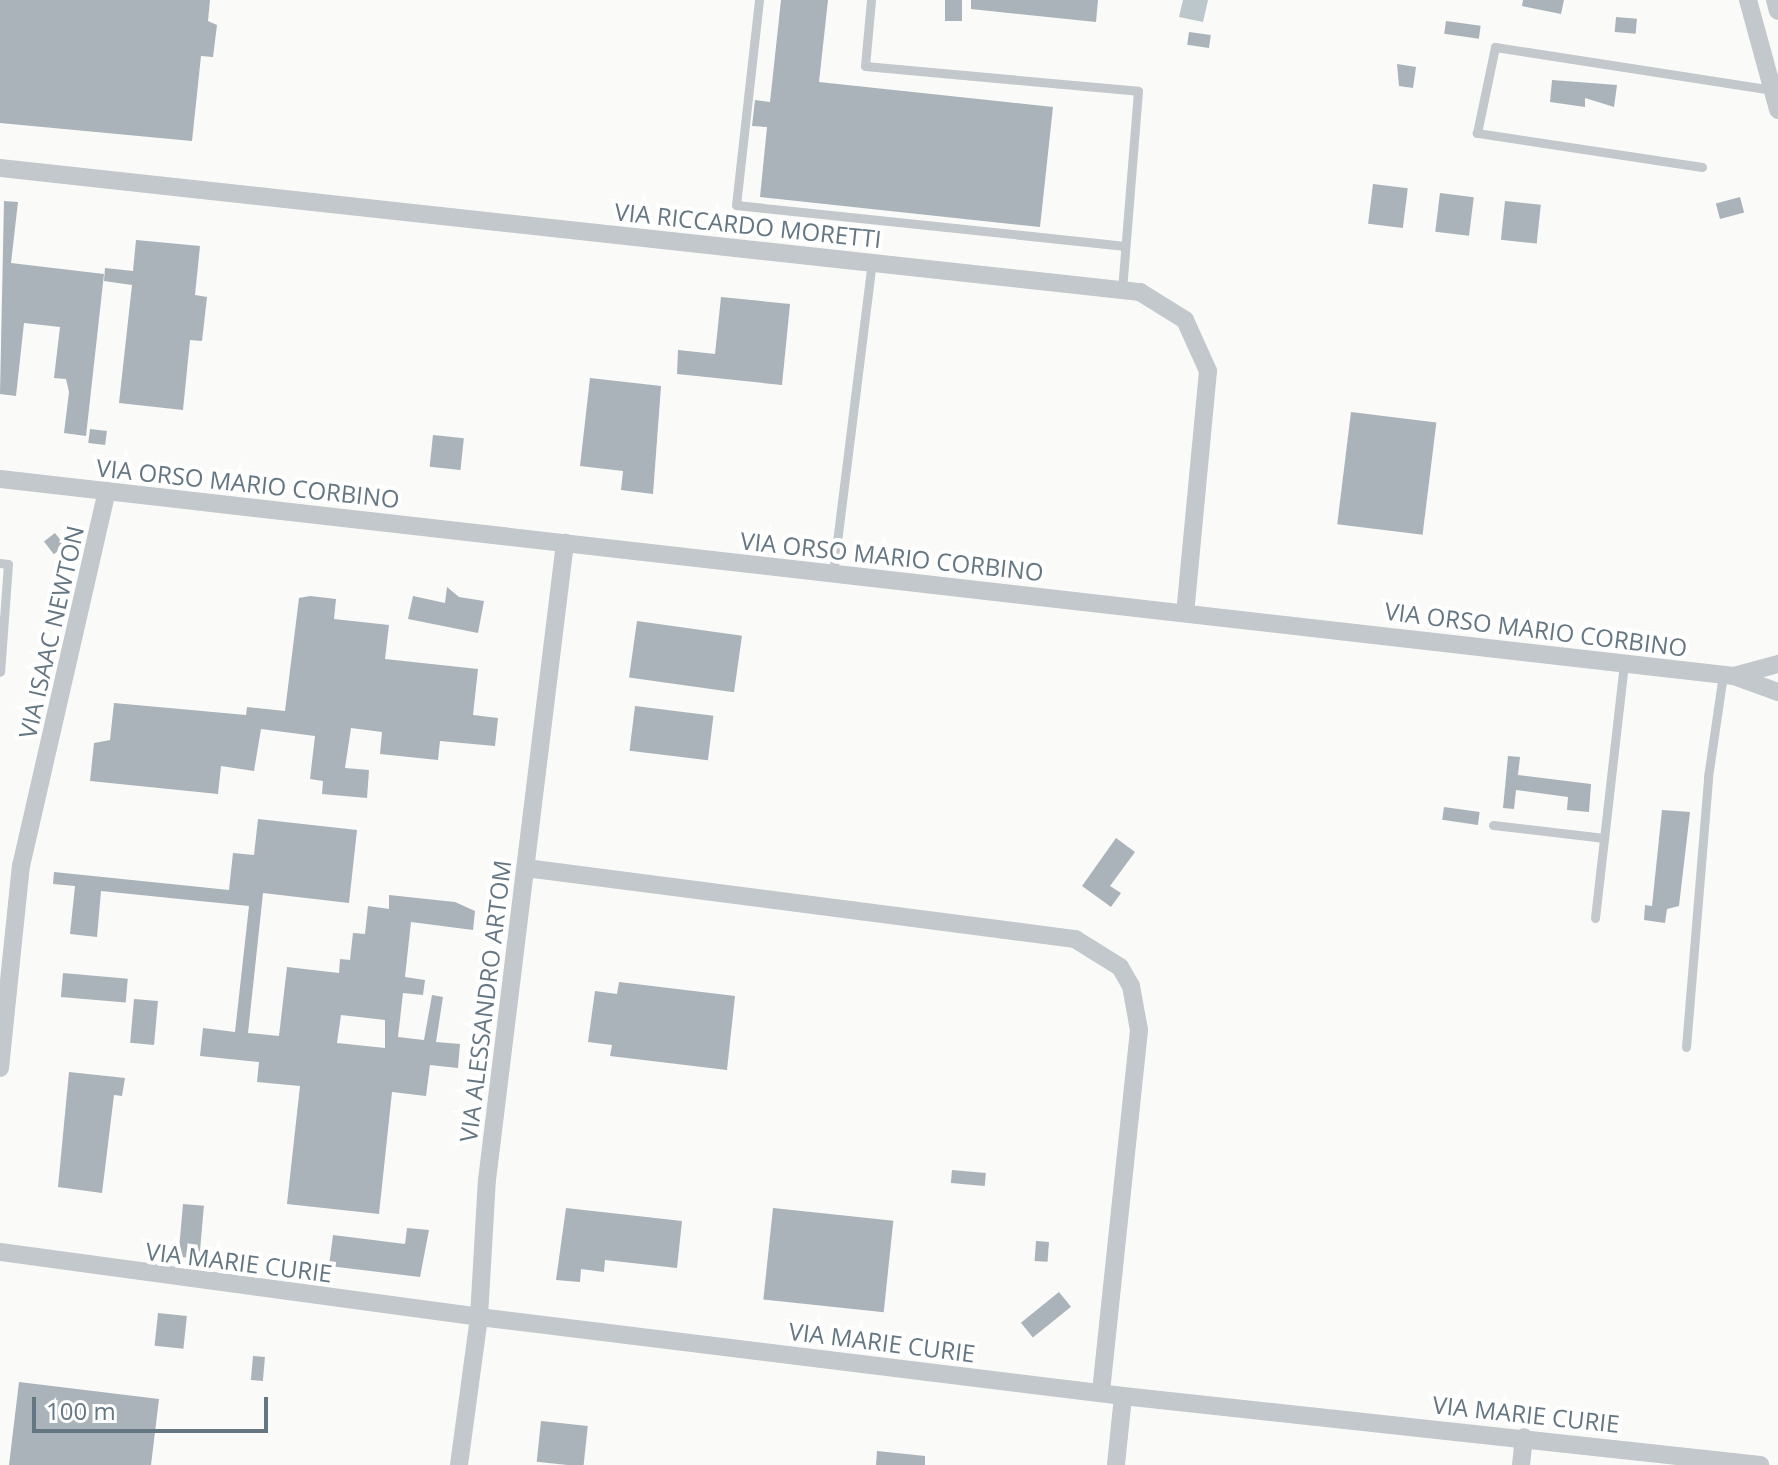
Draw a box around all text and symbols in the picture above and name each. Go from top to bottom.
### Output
street label: VIA RICCARDO MORETTI [613,197,883,253]
street label: VIA ORSO MARIO CORBINO [95,453,401,513]
street label: VIA ISAAC NEWTON [13,523,89,741]
street label: VIA ORSO MARIO CORBINO [739,526,1045,586]
street label: VIA ORSO MARIO CORBINO [1383,596,1689,662]
street label: VIA ALESSANDRO ARTOM [453,858,517,1144]
street label: VIA MARIE CURIE [144,1236,334,1288]
street label: VIA MARIE CURIE [787,1316,977,1368]
scale bar [36,1381,272,1431]
street label: VIA MARIE CURIE [1431,1390,1621,1438]
text: 100 m [46,1394,116,1427]

